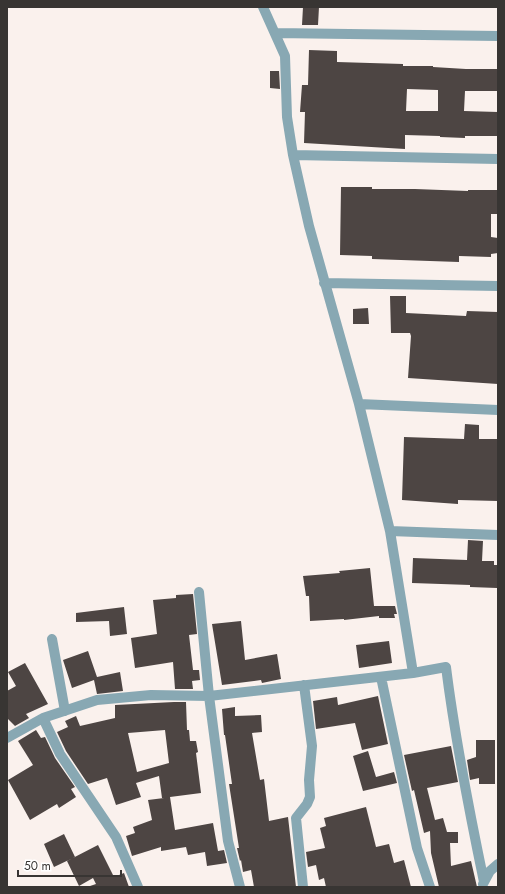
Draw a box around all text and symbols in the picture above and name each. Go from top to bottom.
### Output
scale bar [18,852,121,878]
text: 50 m [24,857,51,875]

